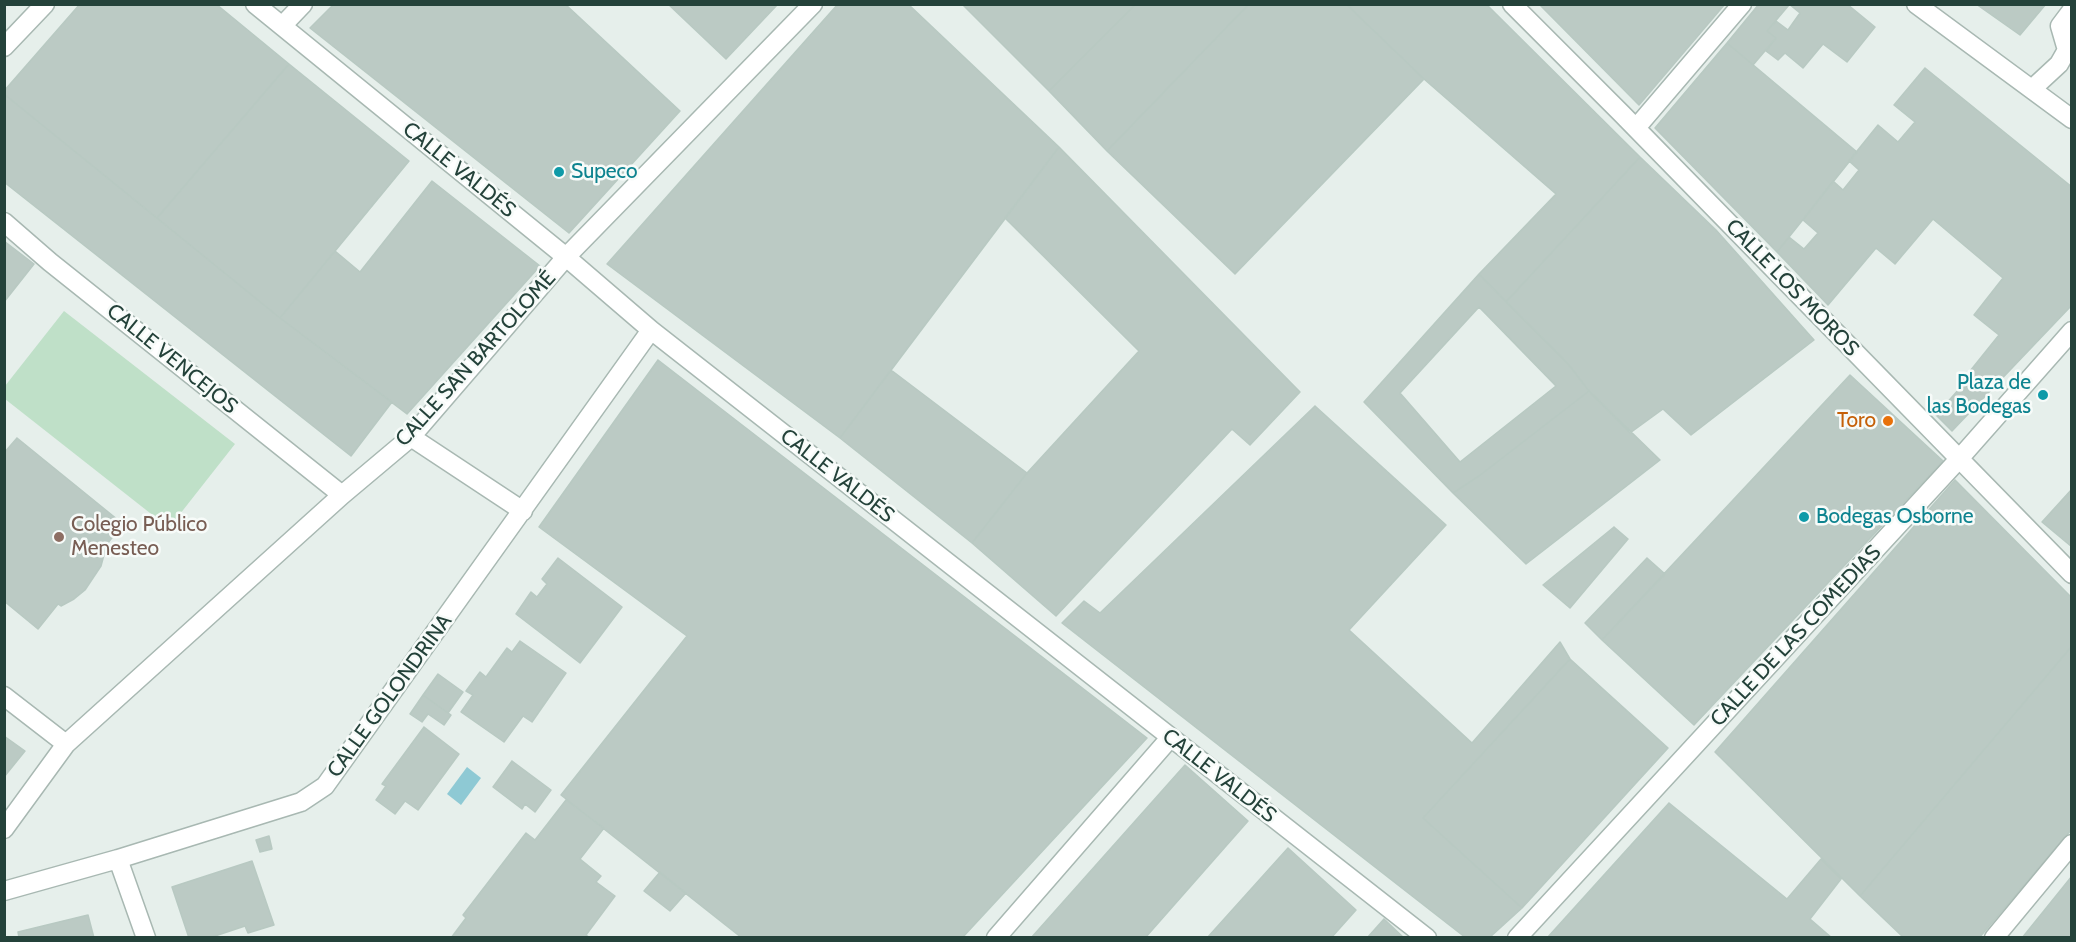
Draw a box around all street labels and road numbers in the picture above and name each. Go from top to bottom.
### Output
street label: CALLE VALDÉS [398,117,520,223]
street label: CALLE LOS MOROS [1720,214,1864,362]
street label: CALLE SAN BARTOLOMÉ [391,266,561,452]
street label: CALLE VENCEJOS [102,299,242,419]
street label: CALLE VALDÉS [775,424,899,528]
street label: CALLE DE LAS COMEDIAS [1705,540,1887,732]
street label: CALLE GOLONDRINA [322,610,458,782]
street label: CALLE VALDÉS [1157,724,1281,828]

